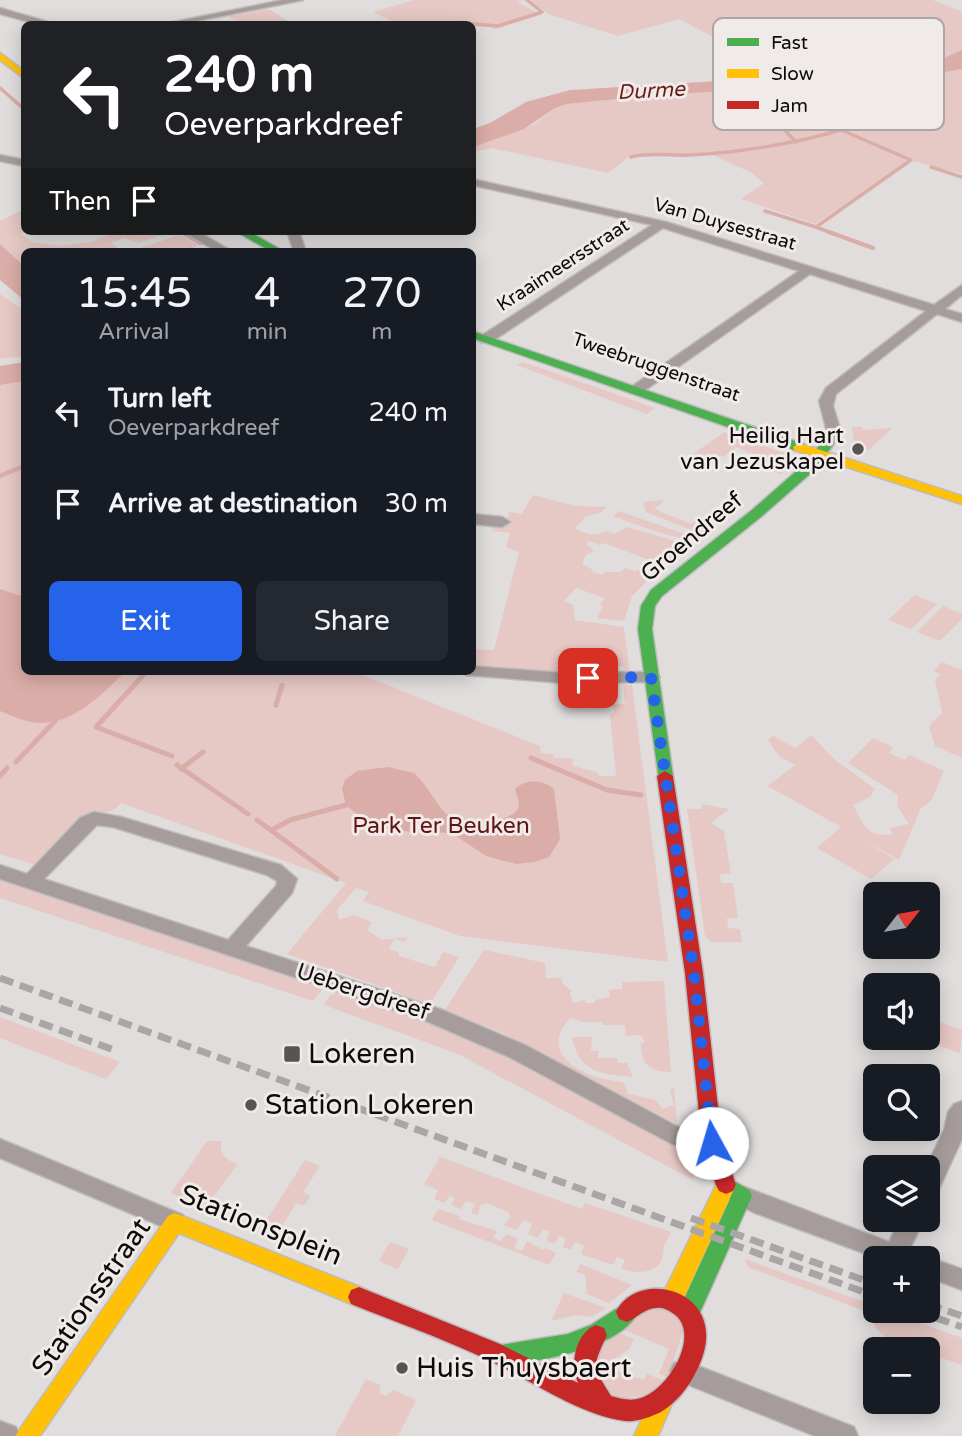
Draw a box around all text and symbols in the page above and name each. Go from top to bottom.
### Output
legend [713,18,944,130]
text: Fast [771,32,808,54]
text: 240 m [164,46,314,105]
icon: left [49,49,140,140]
text: Slow [771,63,814,85]
water label: Durme [617,77,687,105]
text: Jam [771,95,808,117]
text: Oeverparkdreef [164,106,402,144]
icon: arrive [125,182,163,220]
text: Then [49,186,111,217]
street label: Van Duysestraat [651,193,799,255]
street label: Kraaimeersstraat [493,214,633,316]
text: 15:45 [76,268,192,319]
text: 4 [254,268,280,319]
text: 270 [342,268,421,319]
text: Arrival [98,318,169,346]
text: min [247,318,288,346]
text: m [371,318,392,346]
street label: Tweebruggenstraat [569,328,743,406]
text: Turn left [108,383,211,414]
icon: left [49,394,87,432]
text: 240 m [368,397,448,428]
text: Oeverparkdreef [108,414,279,442]
place label: Heilig Hart van Jezuskapel [680,422,844,476]
marker: Heilig Hart van Jezuskapel [850,441,866,457]
icon: arrive [49,485,87,523]
street label: Groendreef [635,486,749,588]
text: Arrive at destination [108,488,358,519]
text: 30 m [385,488,448,519]
button: Exit [49,581,242,661]
button: Share [256,581,448,661]
pin [558,648,618,708]
icon: arrive [569,659,607,697]
park label: Park Ter Beuken [352,812,530,840]
north arrow [863,882,940,959]
map controls [863,882,940,1414]
street label: Uebergdreef [293,957,433,1027]
button: sound [863,973,940,1050]
place label: Lokeren [308,1037,415,1071]
marker: Lokeren [282,1044,302,1064]
button: search [863,1064,940,1141]
place label: Station Lokeren [265,1088,474,1122]
marker: Station Lokeren [243,1097,259,1113]
position arrow [675,1106,749,1180]
button: layers [863,1155,940,1232]
street label: Stationsplein [175,1177,347,1273]
street label: Stationsstraat [24,1211,158,1382]
button: + [863,1246,940,1323]
button: − [863,1337,940,1414]
place label: Huis Thuysbaert [416,1351,632,1385]
marker: Huis Thuysbaert [394,1360,410,1376]

